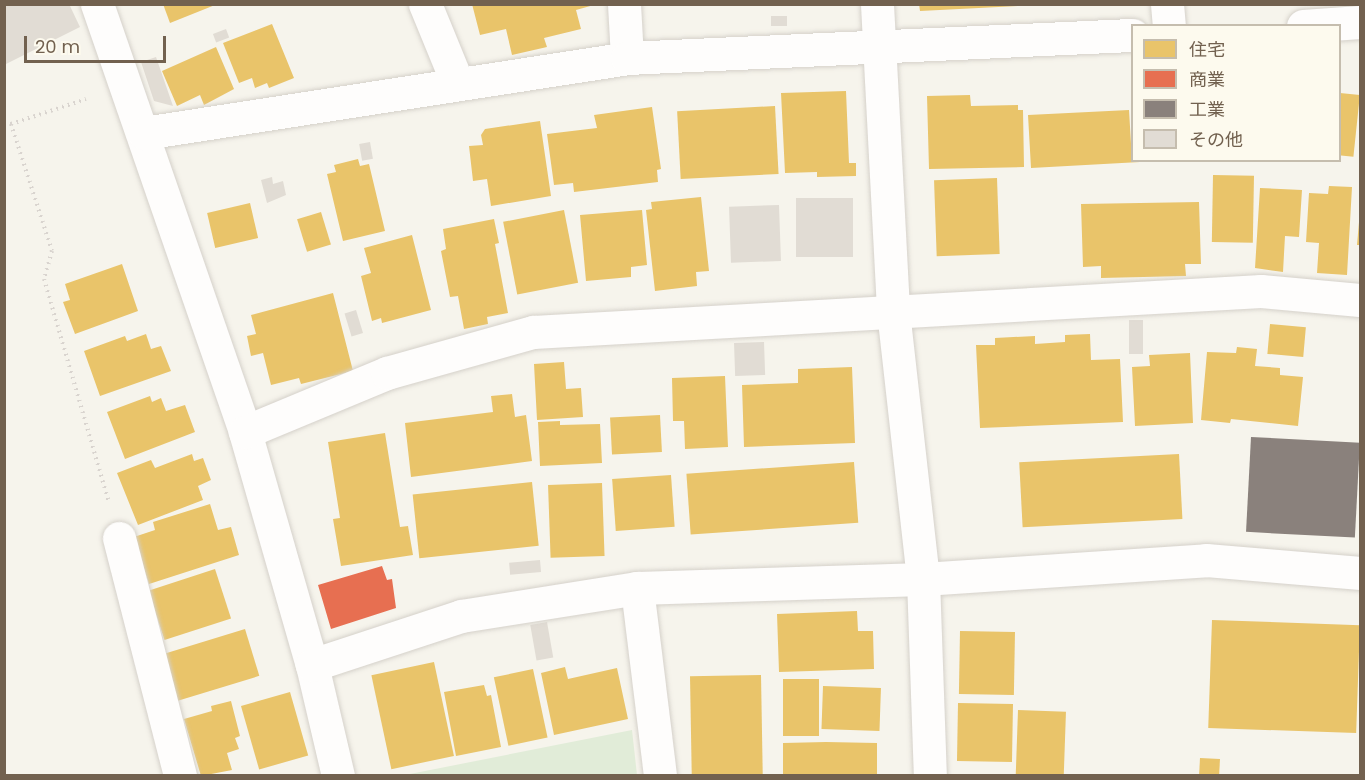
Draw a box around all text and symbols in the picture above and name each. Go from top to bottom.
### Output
scale bar [27,24,170,62]
legend [1131,24,1341,162]
text: 20 m [35,34,80,59]
text: 住宅 [1189,37,1225,62]
text: 商業 [1189,67,1225,92]
text: 工業 [1189,97,1225,122]
text: その他 [1189,127,1243,152]

